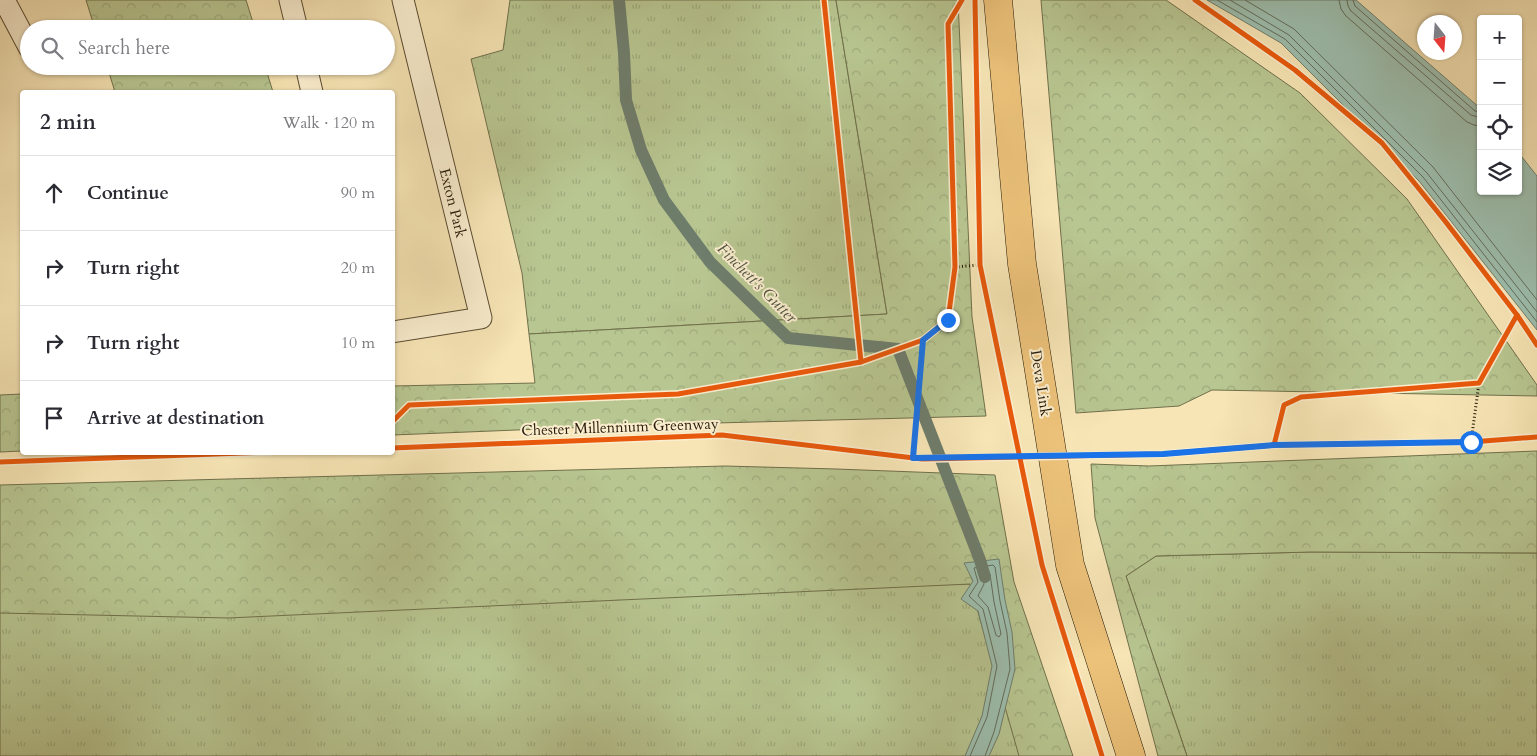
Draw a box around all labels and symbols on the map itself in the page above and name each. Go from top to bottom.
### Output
north arrow [1417,15,1462,60]
street label: Exton Park [435,166,471,240]
water label: Finchett's Gutter [712,238,802,328]
route end [937,309,960,332]
street label: Deva Link [1026,348,1056,418]
street label: Chester Millennium Greenway [521,414,719,440]
route start [1460,431,1483,454]

